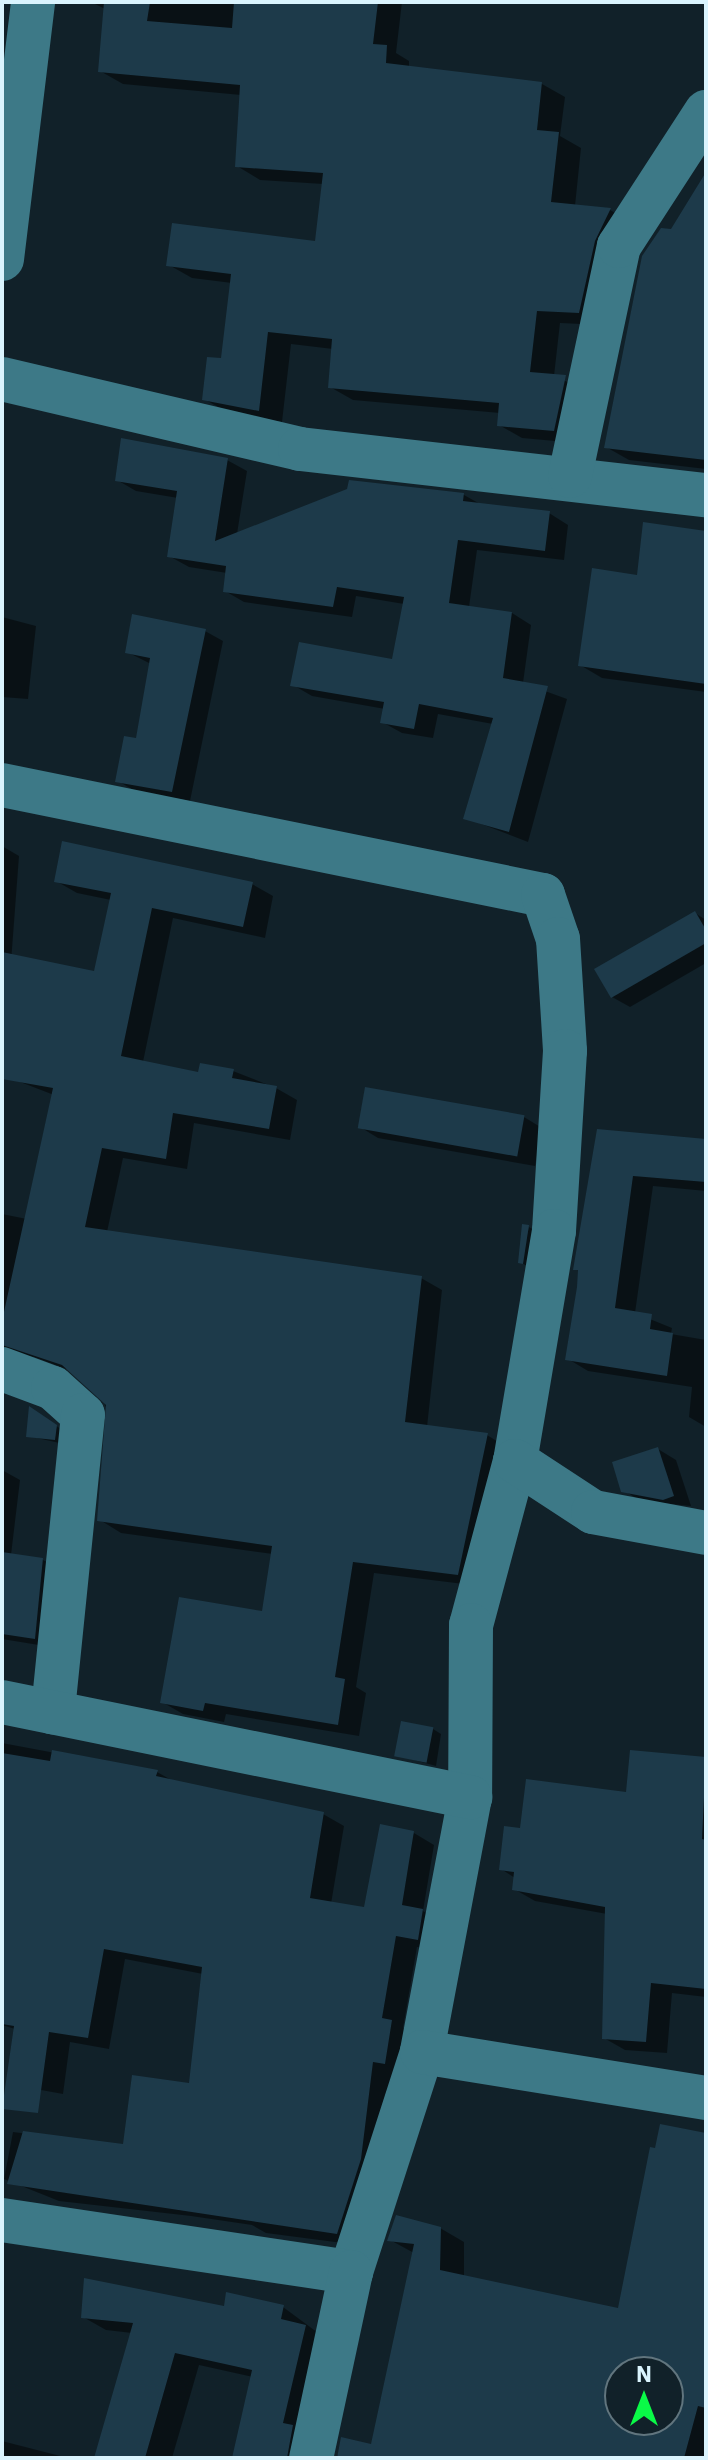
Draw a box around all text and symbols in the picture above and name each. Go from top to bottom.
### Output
north arrow [604,2356,684,2436]
text: N [636,2359,652,2388]

